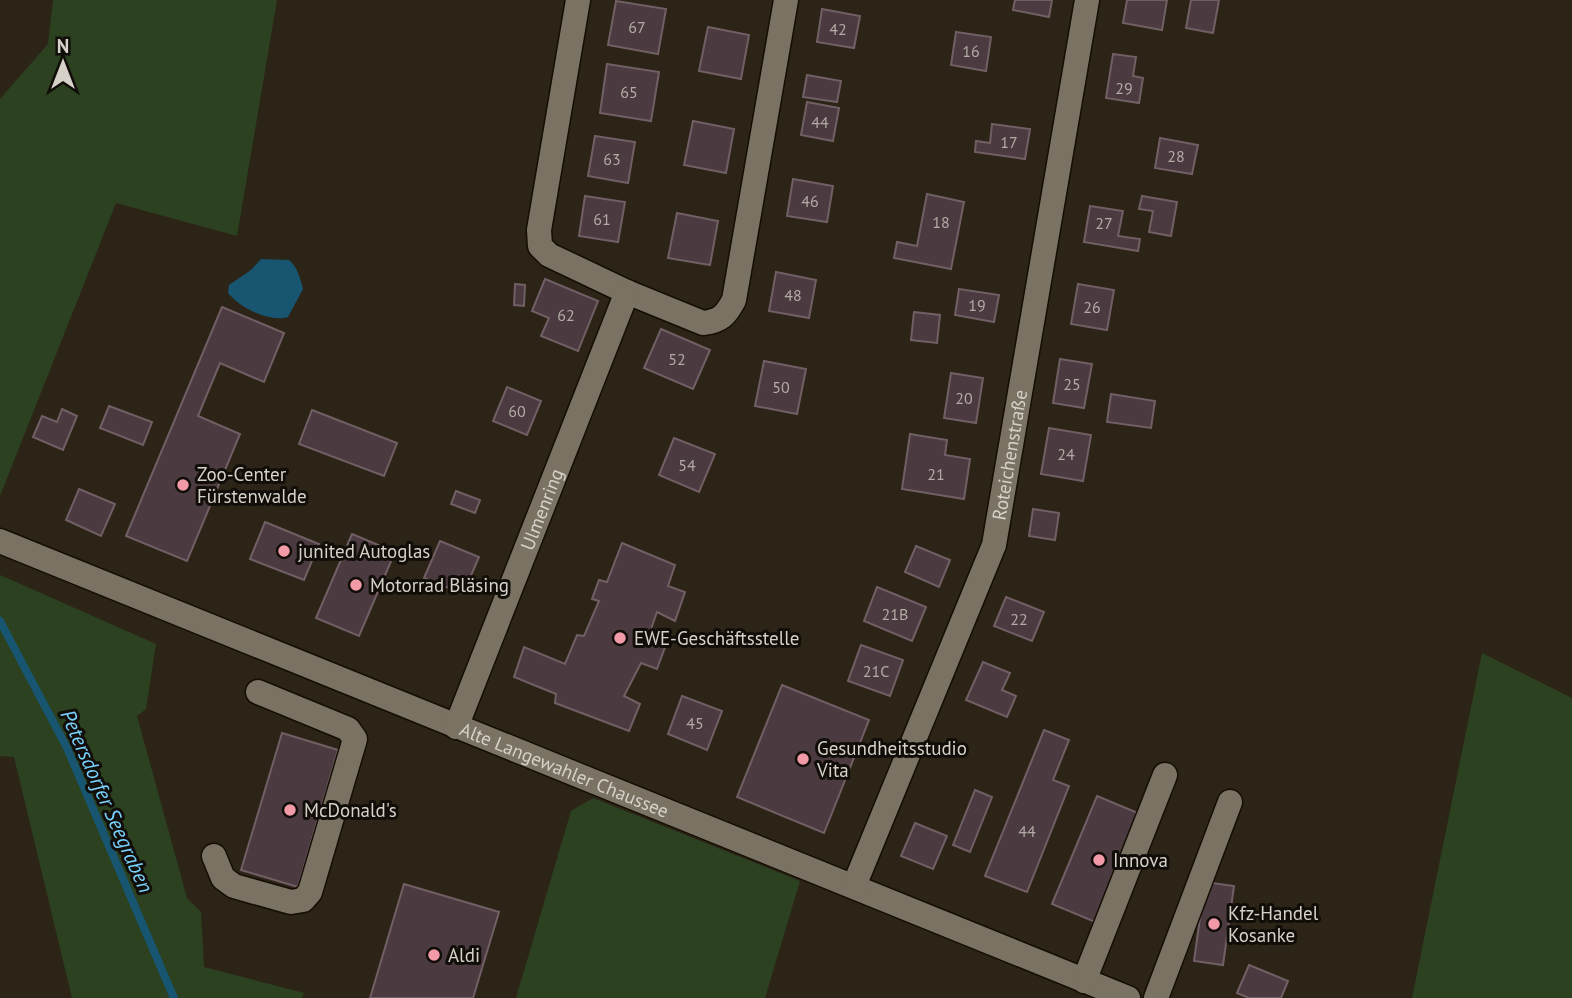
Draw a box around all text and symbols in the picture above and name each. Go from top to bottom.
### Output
house number: 67 [628,17,646,37]
house number: 42 [829,19,847,39]
north arrow [28,28,98,98]
text: N [57,34,69,58]
house number: 16 [962,41,980,61]
house number: 29 [1115,78,1133,98]
house number: 65 [620,82,638,102]
house number: 44 [811,112,829,132]
house number: 17 [1000,132,1018,152]
house number: 28 [1167,146,1185,166]
house number: 63 [603,149,621,169]
house number: 46 [801,191,819,211]
house number: 61 [593,209,611,229]
house number: 18 [932,212,950,232]
house number: 27 [1095,213,1113,233]
house number: 48 [784,285,802,305]
house number: 19 [968,295,986,315]
house number: 26 [1083,297,1101,317]
house number: 62 [557,305,575,325]
house number: 52 [668,349,686,369]
house number: 25 [1063,374,1081,394]
house number: 50 [772,377,790,397]
house number: 20 [955,388,973,408]
street label: Roteichenstraße [986,388,1032,522]
house number: 60 [508,401,526,421]
house number: 24 [1057,444,1075,464]
house number: 54 [678,455,696,475]
place label: Zoo-Center Fürstenwalde [197,462,307,508]
house number: 21 [927,464,945,484]
street label: Ulmenring [515,465,568,553]
marker: Zoo-Center Fürstenwalde [175,477,191,493]
place label: junited Autoglas [298,539,430,563]
marker: junited Autoglas [276,543,292,559]
place label: Motorrad Bläsing [370,573,509,597]
marker: Motorrad Bläsing [348,577,364,593]
house number: 21B [882,604,908,624]
house number: 22 [1010,609,1028,629]
place label: EWE-Geschäftsstelle [634,626,799,650]
marker: EWE-Geschäftsstelle [612,630,628,646]
house number: 21C [863,661,889,681]
water label: Petersdorfer Seegraben [54,705,160,897]
house number: 45 [686,713,704,733]
street label: Alte Langewahler Chaussee [456,717,672,823]
place label: Gesundheitsstudio Vita [816,736,967,782]
marker: Gesundheitsstudio Vita [795,751,811,767]
place label: McDonald's [304,798,397,822]
marker: McDonald's [282,802,298,818]
house number: 44 [1018,821,1036,841]
place label: Innova [1113,848,1168,872]
marker: Innova [1091,852,1107,868]
place label: Kfz-Handel Kosanke [1228,901,1319,947]
marker: Kfz-Handel Kosanke [1206,916,1222,932]
place label: Aldi [448,943,480,967]
marker: Aldi [426,947,442,963]

